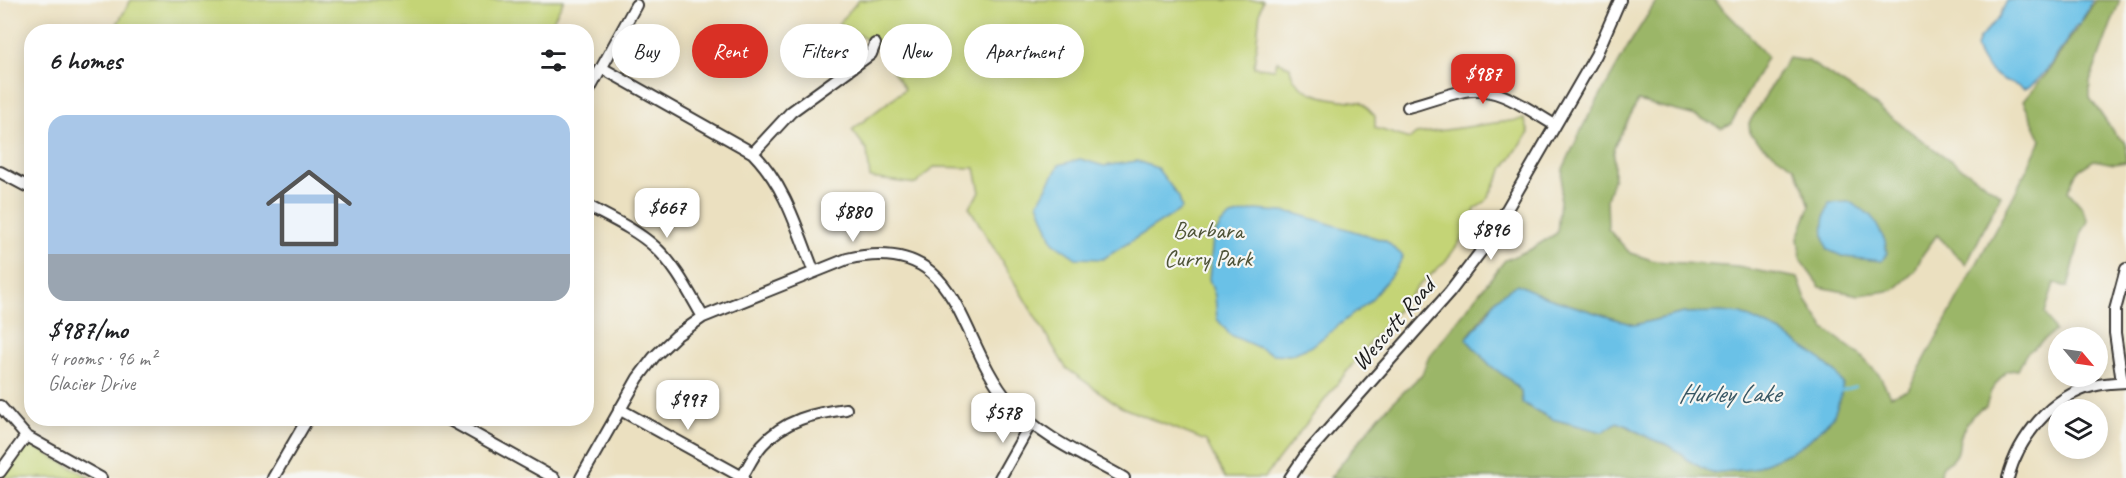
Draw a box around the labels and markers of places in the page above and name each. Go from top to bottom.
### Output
pin: $987 [1447,54,1519,105]
pin: $667 [631,188,703,239]
pin: $880 [817,192,889,243]
pin: $896 [1455,210,1527,261]
pin: $997 [652,380,724,431]
pin: $578 [967,393,1039,444]

